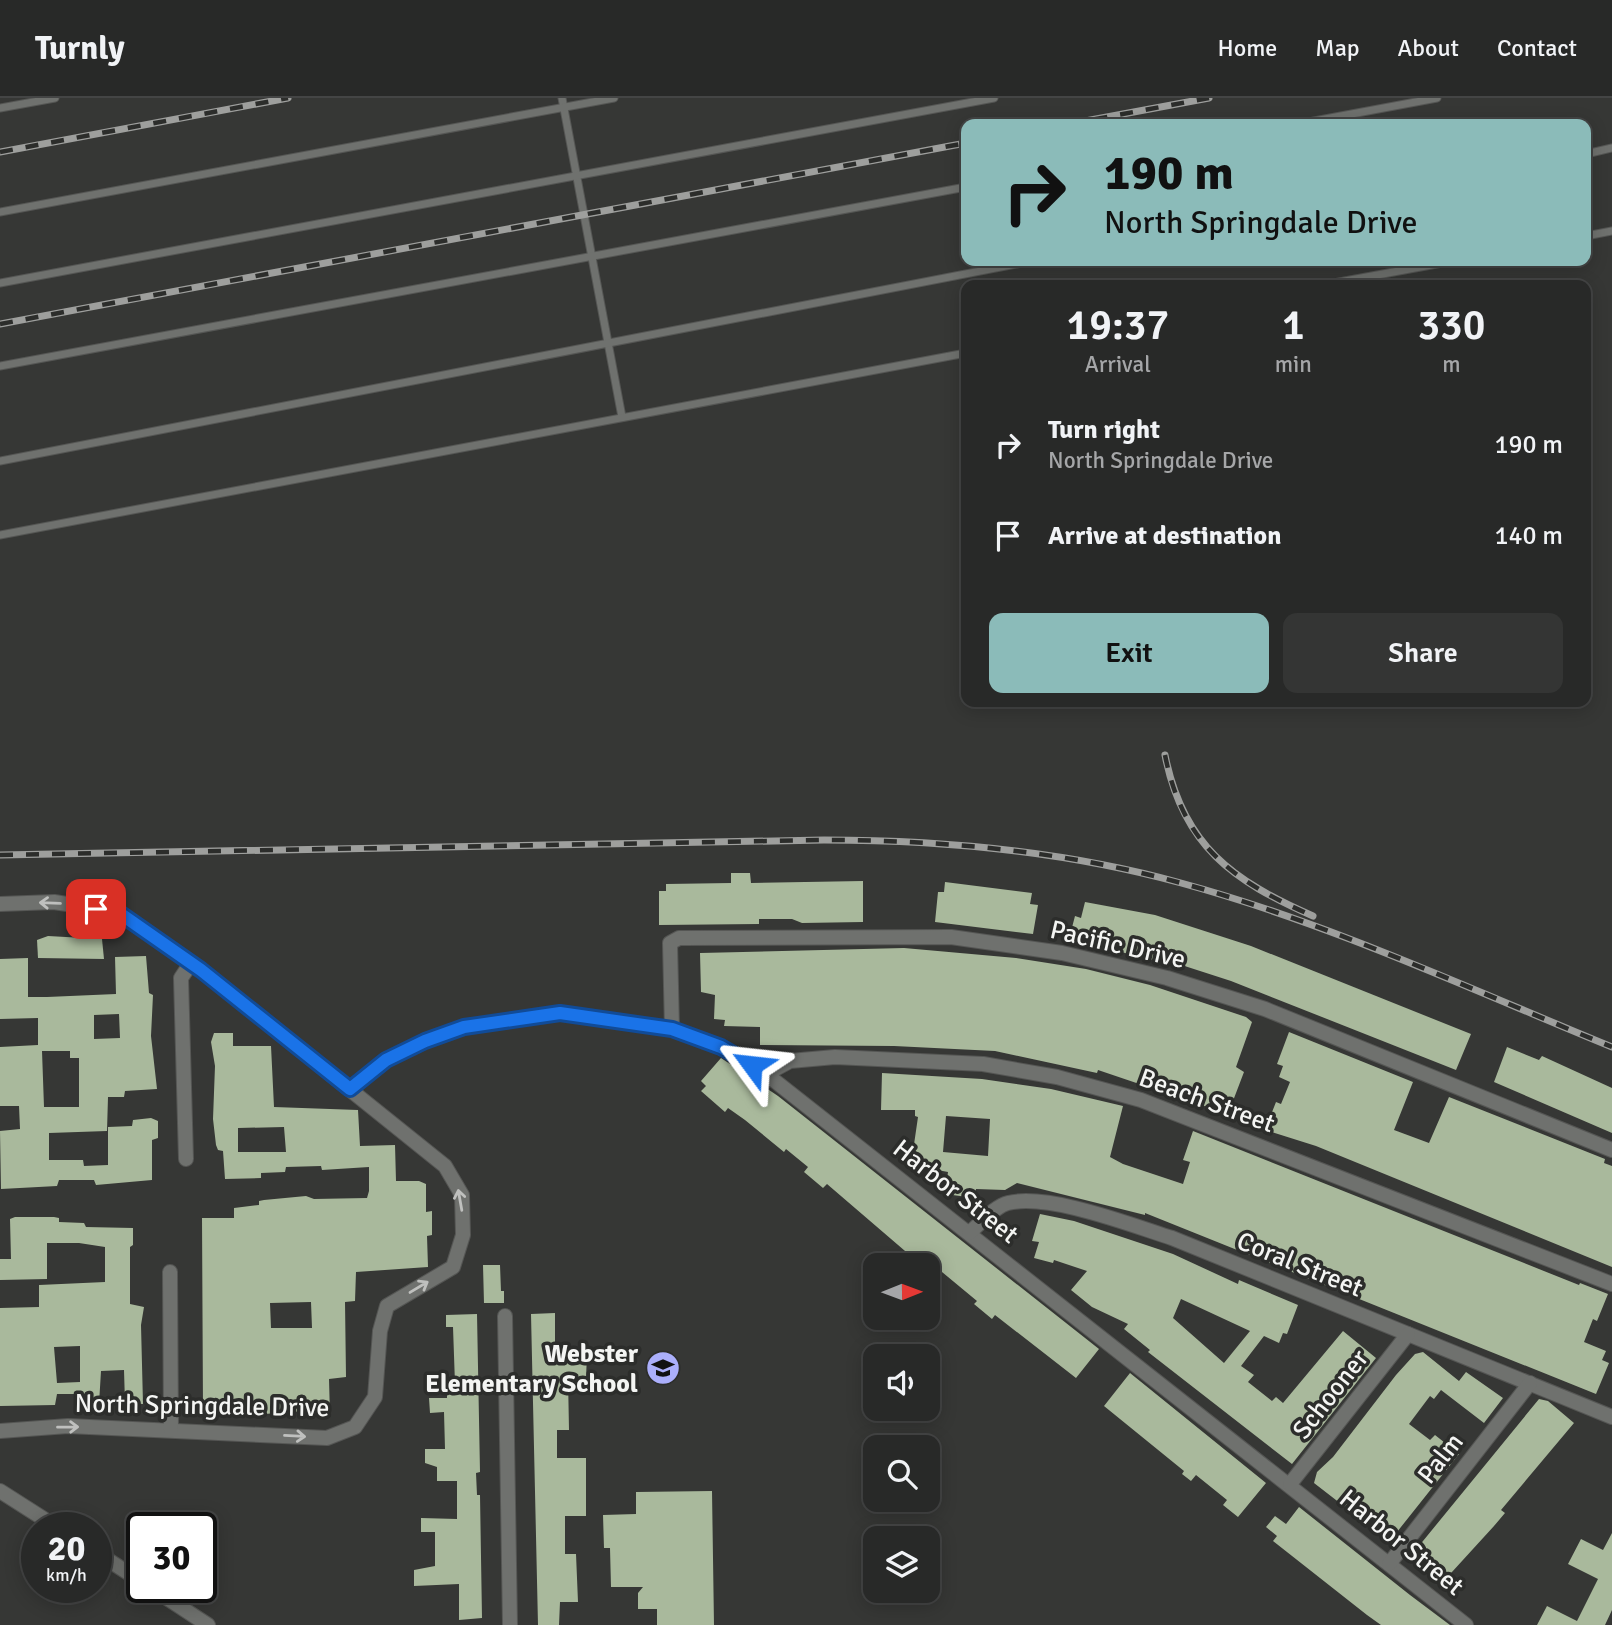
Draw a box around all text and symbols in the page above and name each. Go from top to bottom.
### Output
text: Turnly [35,28,125,69]
text: Home [1217,33,1277,63]
text: Map [1315,33,1360,63]
text: About [1398,33,1459,63]
text: Contact [1497,33,1577,63]
text: 190 m [1104,143,1234,203]
icon: right [989,147,1080,238]
text: North Springdale Drive [1104,203,1417,242]
text: 19:37 [1067,300,1169,351]
text: 1 [1282,300,1305,351]
text: 330 [1417,300,1485,351]
text: Arrival [1085,350,1151,379]
text: min [1275,350,1312,379]
text: m [1442,350,1461,379]
text: Turn right [1048,414,1160,446]
icon: right [989,426,1027,464]
text: 190 m [1494,429,1563,461]
text: North Springdale Drive [1048,446,1273,475]
icon: arrive [989,517,1027,555]
text: Arrive at destination [1048,520,1281,552]
text: 140 m [1494,520,1563,552]
button: Exit [989,613,1269,693]
button: Share [1283,613,1563,693]
pin [66,879,126,939]
icon: arrive [77,890,115,928]
one-way arrow [38,897,61,910]
street label: Pacific Drive [1047,914,1189,976]
position arrow [715,1028,789,1102]
street label: Beach Street [1135,1062,1279,1140]
street label: Harbor Street [886,1133,1025,1251]
one-way arrow [453,1190,466,1212]
street label: Coral Street [1232,1225,1367,1305]
north arrow [863,1253,940,1330]
map controls [863,1253,940,1603]
one-way arrow [409,1280,429,1294]
place label: Webster Elementary School [425,1338,639,1400]
street label: Schooner [1286,1343,1376,1446]
button: sound [863,1344,940,1421]
school or university icon: Webster Elementary School [644,1349,682,1387]
street label: North Springdale Drive [74,1388,330,1424]
one-way arrow [56,1420,79,1434]
street label: Palm [1411,1427,1471,1490]
one-way arrow [284,1430,307,1443]
button: search [863,1435,940,1512]
street label: Harbor Street [1333,1483,1470,1603]
speed limit sign: 30 [126,1512,217,1603]
button: layers [863,1526,940,1603]
text: 20 [48,1527,85,1570]
text: km/h [46,1564,87,1586]

